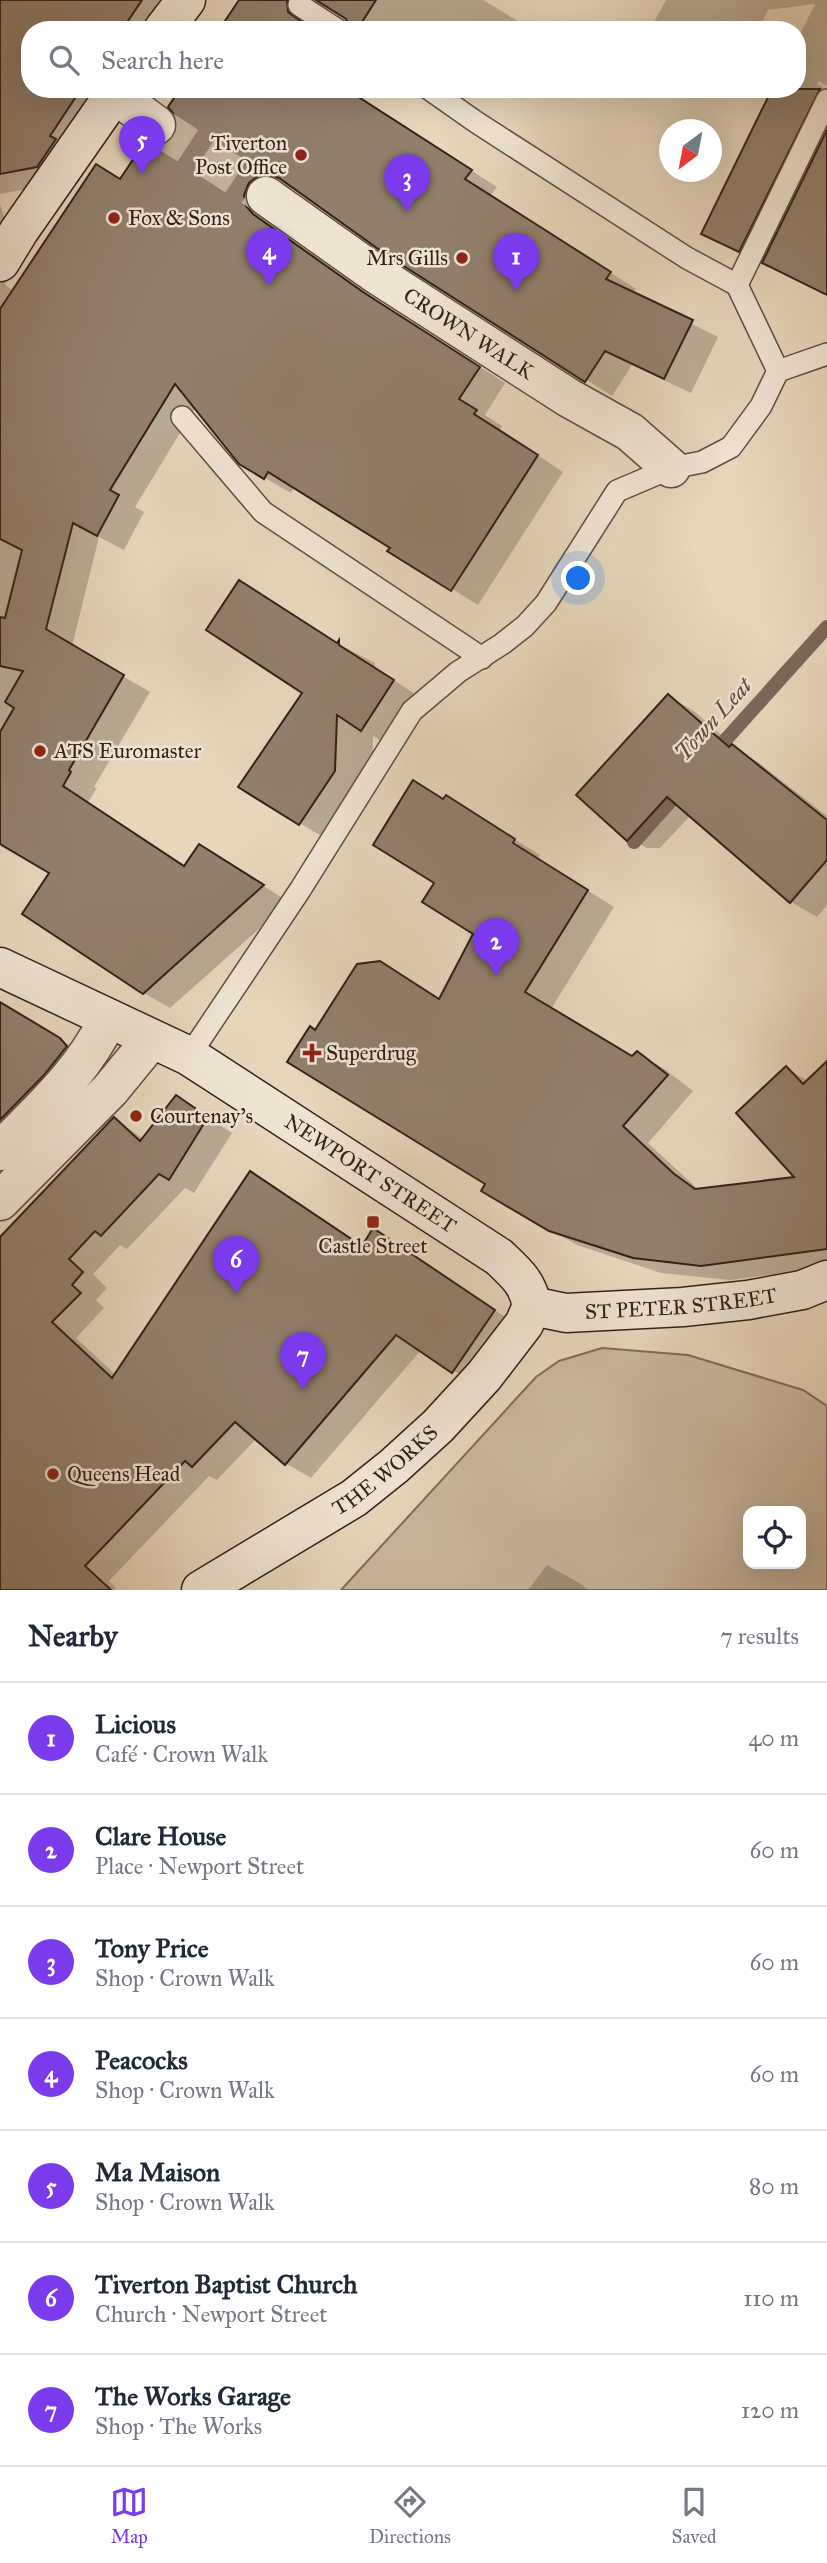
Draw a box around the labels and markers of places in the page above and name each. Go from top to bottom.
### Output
pin: 5 [119,116,165,174]
place label: Tiverton Post Office [195,130,287,180]
marker: Tiverton Post Office [293,147,309,163]
pin: 3 [384,154,430,212]
place label: Fox & Sons [128,205,230,231]
marker: Fox & Sons [106,210,122,226]
pin: 4 [246,228,292,286]
pin: 1 [493,233,539,291]
place label: Mrs Gills [366,245,448,271]
marker: Mrs Gills [454,250,470,266]
place label: ATS Euromaster [53,738,202,764]
marker: ATS Euromaster [32,743,48,759]
pin: 2 [473,918,519,976]
place label: Superdrug [326,1040,416,1066]
marker: Superdrug [304,1045,320,1061]
place label: Courtenay's [150,1103,253,1129]
marker: Courtenay's [128,1108,144,1124]
marker: Castle Street [365,1214,381,1230]
place label: Castle Street [318,1233,428,1259]
pin: 6 [213,1236,259,1294]
pin: 7 [280,1332,326,1390]
place label: Queens Head [67,1461,181,1487]
marker: Queens Head [45,1466,61,1482]

